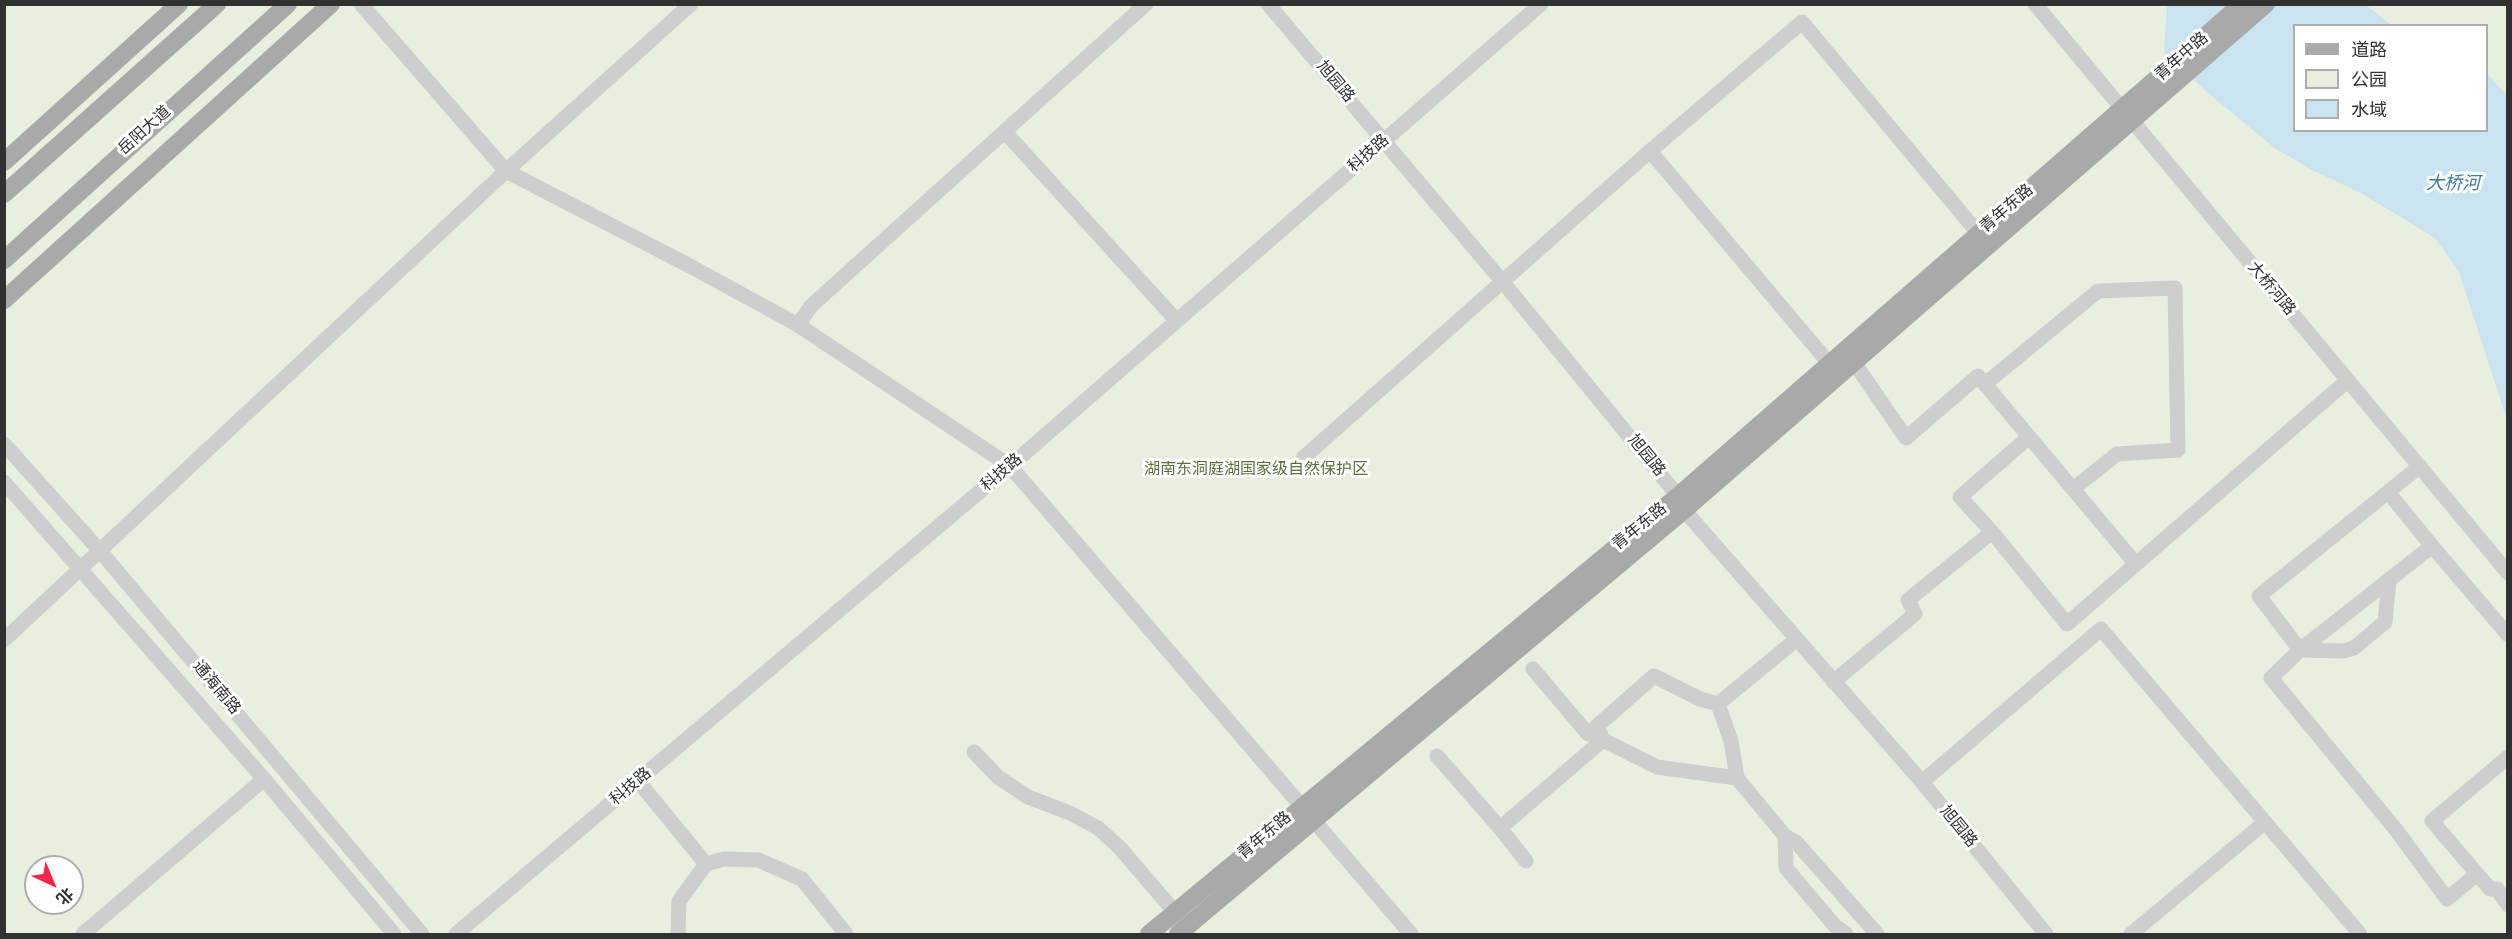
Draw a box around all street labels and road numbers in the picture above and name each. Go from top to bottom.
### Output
street label: 青年中路 [2152,29,2212,85]
street label: 旭园路 [1312,57,1358,107]
street label: 岳阳大道 [115,102,175,160]
street label: 科技路 [1345,131,1393,177]
street label: 青年东路 [1977,181,2037,237]
street label: 大桥河路 [2243,258,2299,320]
street label: 旭园路 [1623,431,1669,481]
street label: 科技路 [977,450,1027,496]
street label: 青年东路 [1609,499,1671,555]
street label: 通海南路 [188,657,244,719]
street label: 科技路 [606,764,656,810]
street label: 旭园路 [1935,802,1981,852]
street label: 青年东路 [1234,808,1296,864]

